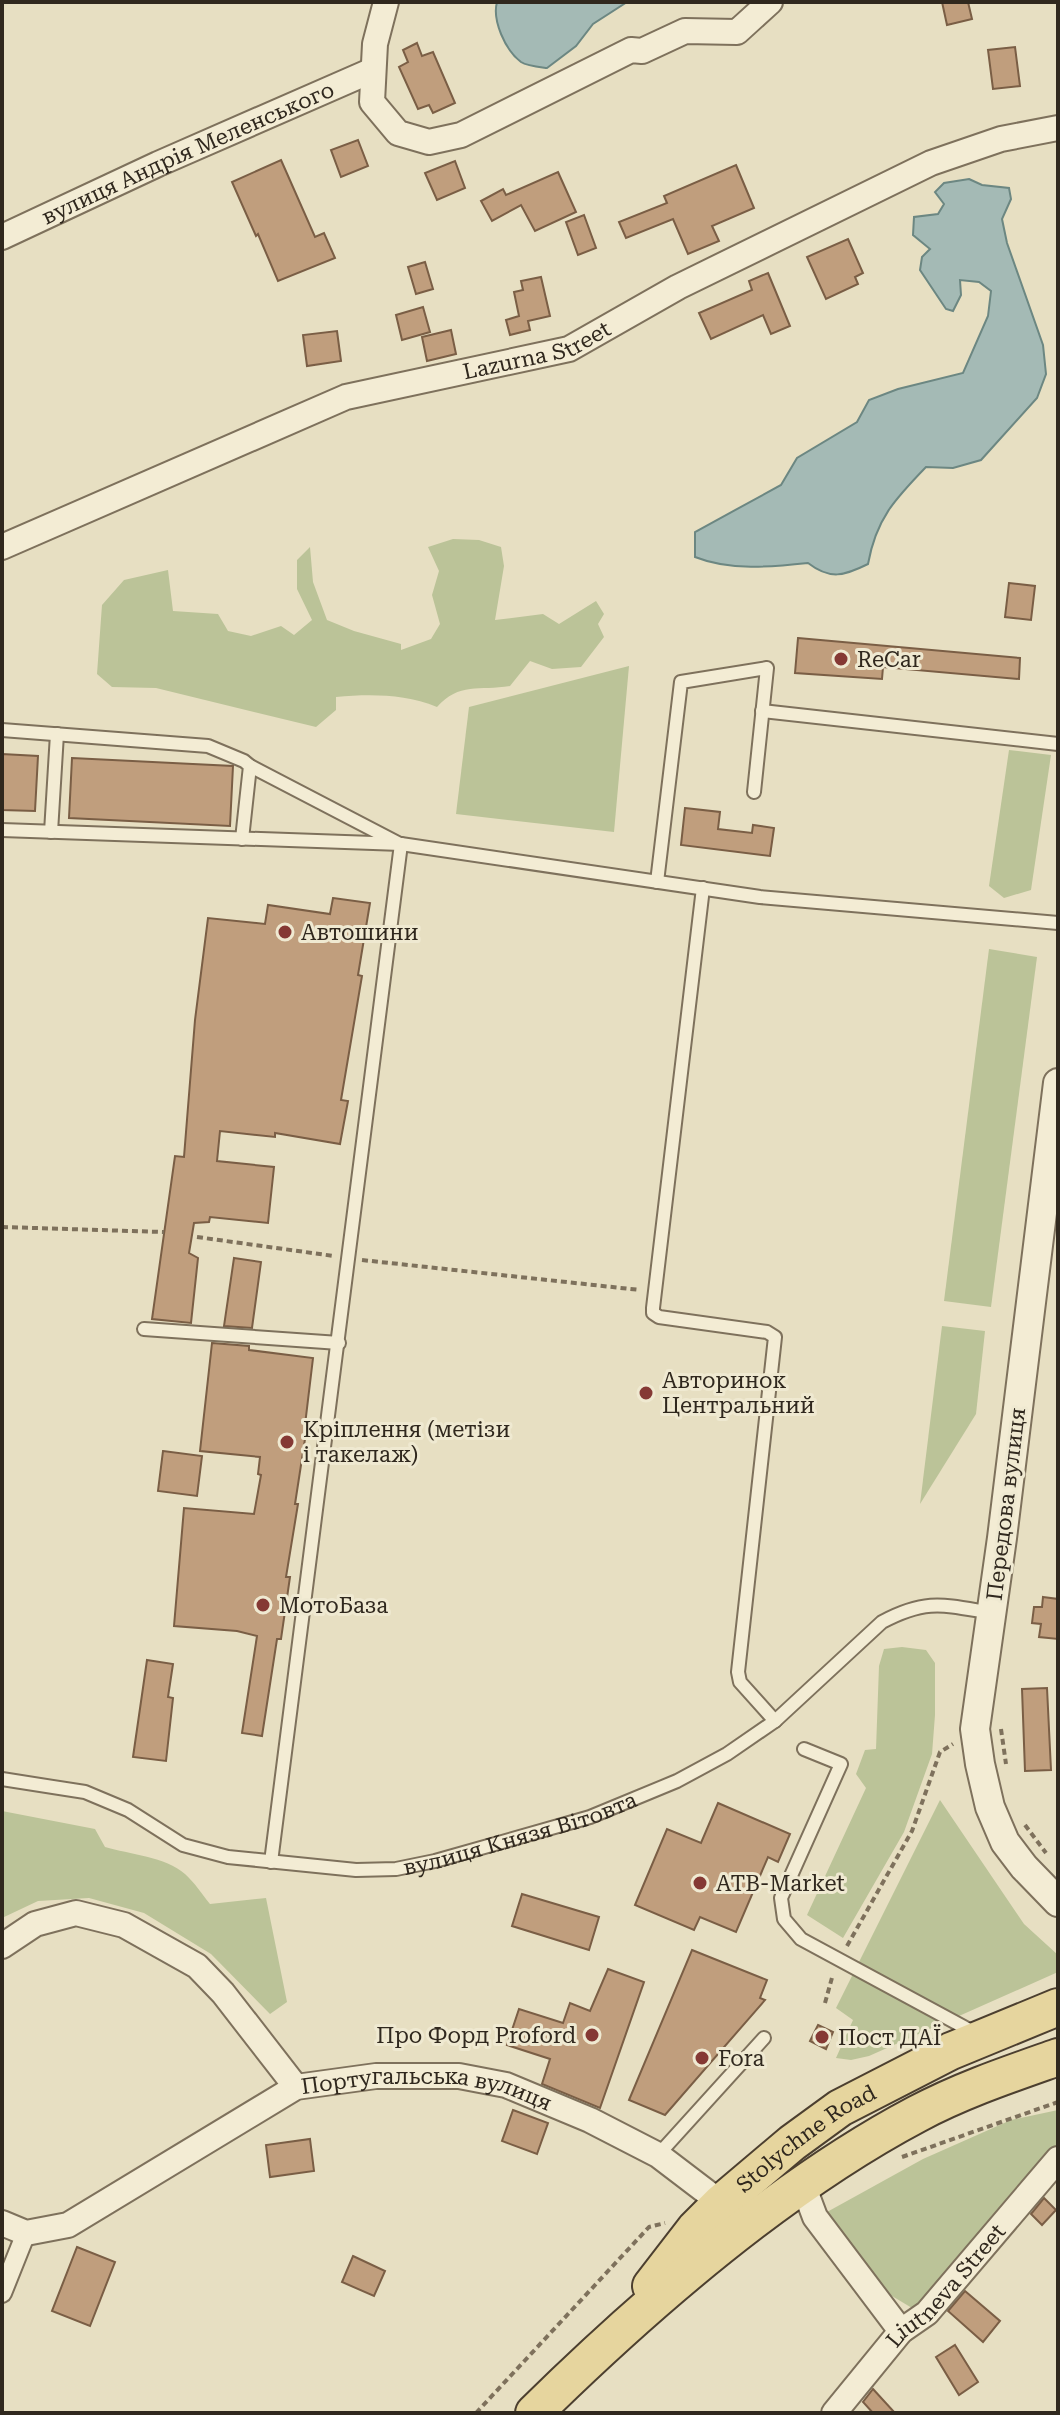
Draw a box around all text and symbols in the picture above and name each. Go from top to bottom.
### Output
street label: вулиця Андрія Меленського [38,76,338,229]
street label: Lazurna Street [461,316,615,384]
place label: ReCar [857,647,921,672]
marker: ReCar [832,650,850,668]
place label: Автошини [301,920,418,945]
marker: Автошини [276,923,294,941]
place label: Авторинок Центральний [662,1368,815,1418]
marker: Авторинок Центральний [637,1384,655,1402]
street label: Передова вулиця [982,1406,1030,1602]
place label: Кріплення (метізи і такелаж) [303,1417,510,1467]
marker: Кріплення (метізи і такелаж) [278,1433,296,1451]
place label: МотоБаза [279,1593,388,1618]
marker: МотоБаза [254,1596,272,1614]
street label: вулиця Князя Вітовта [401,1787,640,1880]
place label: ATB-Market [716,1871,845,1896]
marker: ATB-Market [691,1874,709,1892]
place label: Про Форд Proford [376,2023,576,2048]
place label: Пост ДАЇ [838,2024,941,2050]
marker: Про Форд Proford [583,2026,601,2044]
marker: Пост ДАЇ [813,2028,831,2046]
place label: Fora [718,2046,765,2071]
marker: Fora [693,2049,711,2067]
street label: Португальська вулиця [299,2063,556,2115]
street label: Stolychne Road [731,2079,880,2197]
street label: Liutneva Street [881,2219,1010,2352]

